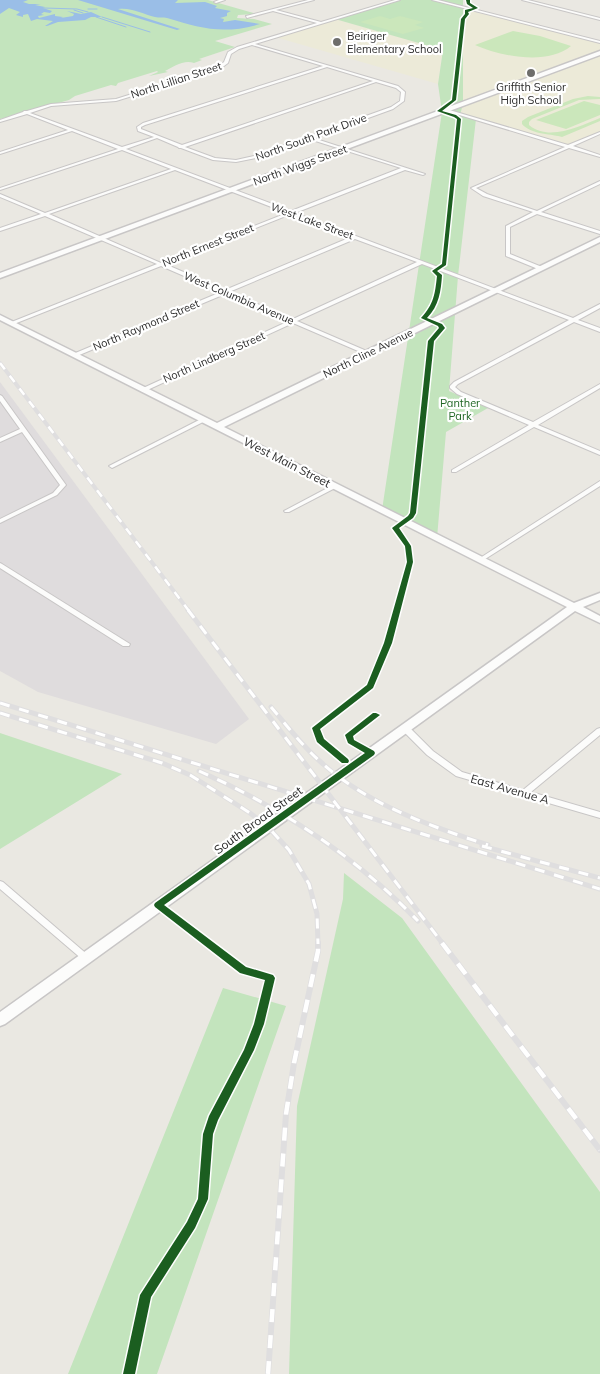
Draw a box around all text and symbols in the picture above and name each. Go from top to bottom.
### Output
place label: Beiriger Elementary School [347,29,442,56]
marker: Beiriger Elementary School [331,36,343,48]
street label: North Lillian Street [129,59,223,101]
marker: Griffith Senior High School [525,67,537,79]
place label: Griffith Senior High School [496,80,566,107]
street label: North South Park Drive [254,110,368,164]
street label: North Wiggs Street [251,141,349,188]
street label: West Lake Street [269,200,355,243]
street label: North Ernest Street [160,220,256,270]
street label: West Columbia Avenue [182,268,296,328]
street label: North Raymond Street [91,296,201,354]
street label: North Cline Avenue [321,325,415,381]
street label: North Lindberg Street [161,328,267,386]
park label: Panther Park [440,396,480,423]
street label: West Main Street [241,434,333,490]
street label: East Avenue A [469,771,551,807]
street label: South Broad Street [211,783,305,857]

